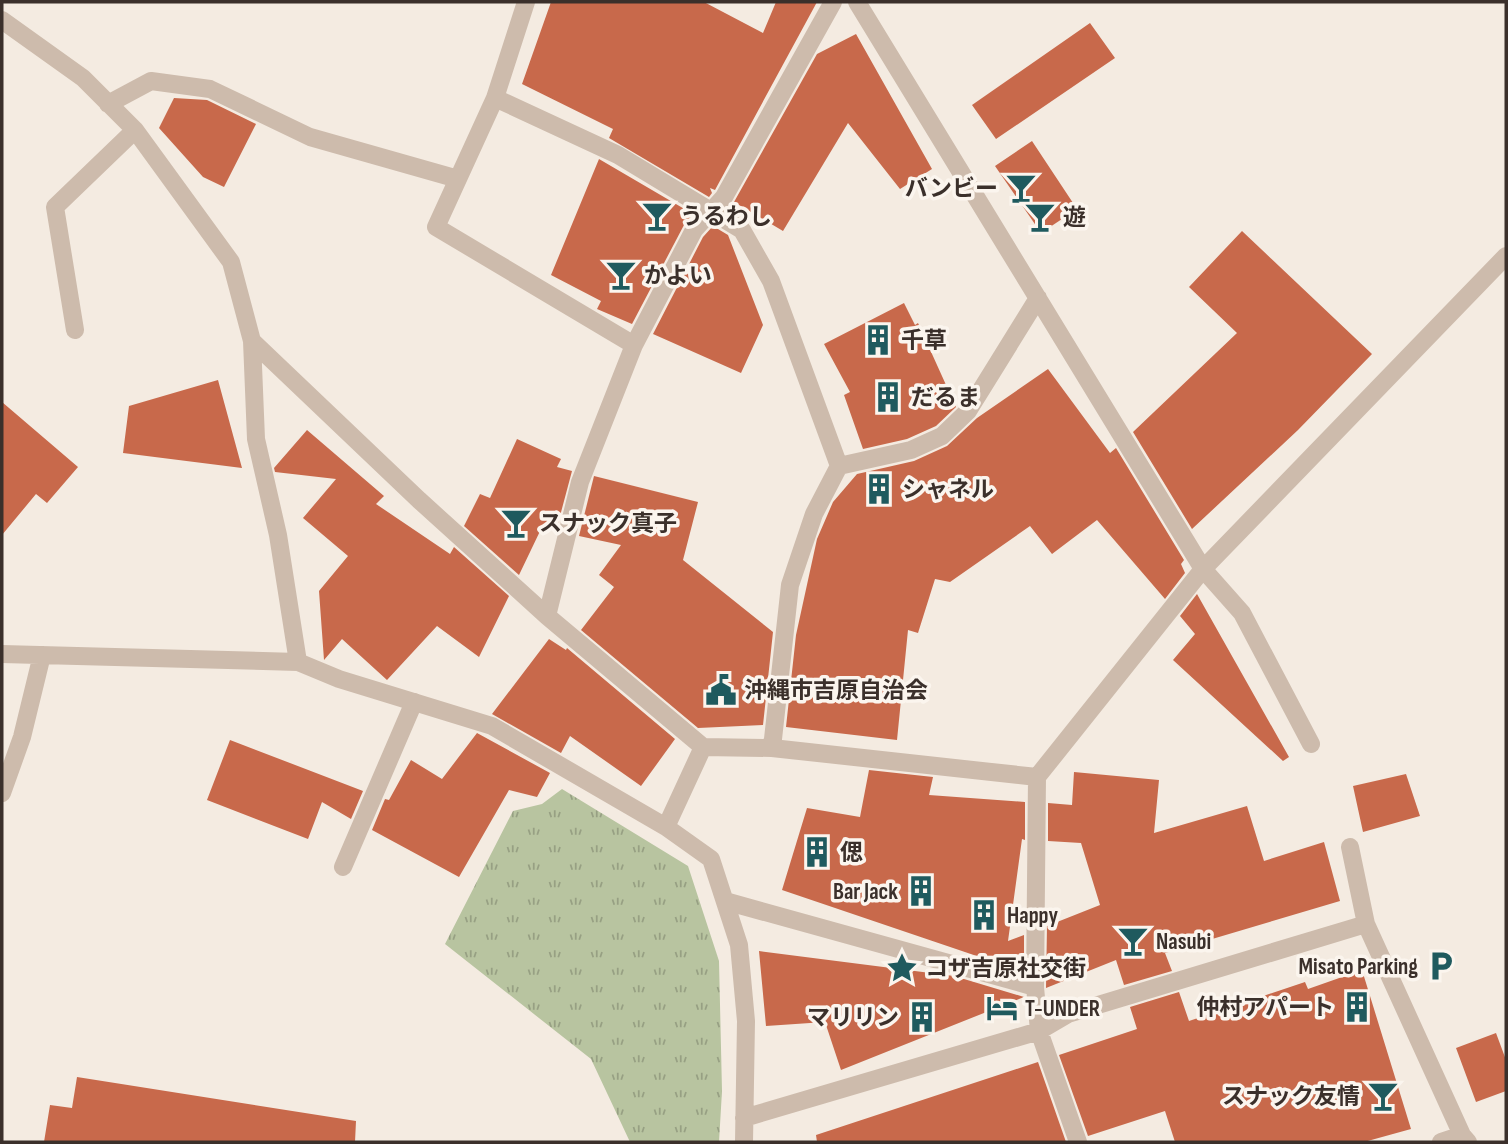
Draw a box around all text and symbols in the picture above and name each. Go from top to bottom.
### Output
bar icon: バンビー [1004,171,1038,205]
place label: バンビー [905,175,998,203]
bar icon: うるわし [640,199,674,233]
bar icon: 遊 [1023,200,1057,234]
place label: うるわし [680,203,772,231]
place label: 遊 [1063,204,1086,232]
bar icon: かよい [604,258,638,292]
place label: かよい [644,262,712,290]
building icon: 千草 [861,323,895,357]
place label: 千草 [901,327,947,355]
building icon: だるま [871,380,905,414]
place label: だるま [911,384,980,412]
building icon: シャネル [862,472,896,506]
place label: シャネル [902,476,994,504]
bar icon: スナック真子 [499,506,533,540]
place label: スナック真子 [539,510,677,538]
public building icon: 沖縄市吉原自治会 [704,673,738,707]
place label: 沖縄市吉原自治会 [744,677,928,705]
building icon: 偲 [800,835,834,869]
place label: 偲 [840,839,863,867]
building icon: Bar Jack [904,874,938,908]
place label: Bar Jack [833,878,898,906]
building icon: Happy [967,898,1001,932]
place label: Happy [1007,902,1058,930]
bar icon: Nasubi [1116,924,1150,958]
place label: Nasubi [1156,928,1211,956]
parking icon: Misato Parking [1424,949,1458,983]
place icon: コザ吉原社交街 [885,951,919,985]
place label: Misato Parking [1298,953,1418,981]
place label: コザ吉原社交街 [925,955,1086,983]
building icon: 仲村アパート [1340,990,1374,1024]
hotel icon: T-UNDER [985,991,1019,1025]
place label: 仲村アパート [1196,994,1334,1022]
place label: T-UNDER [1025,995,1100,1023]
building icon: マリリン [905,1000,939,1034]
place label: マリリン [807,1004,899,1032]
bar icon: スナック友情 [1366,1079,1400,1113]
place label: スナック友情 [1222,1083,1360,1111]

